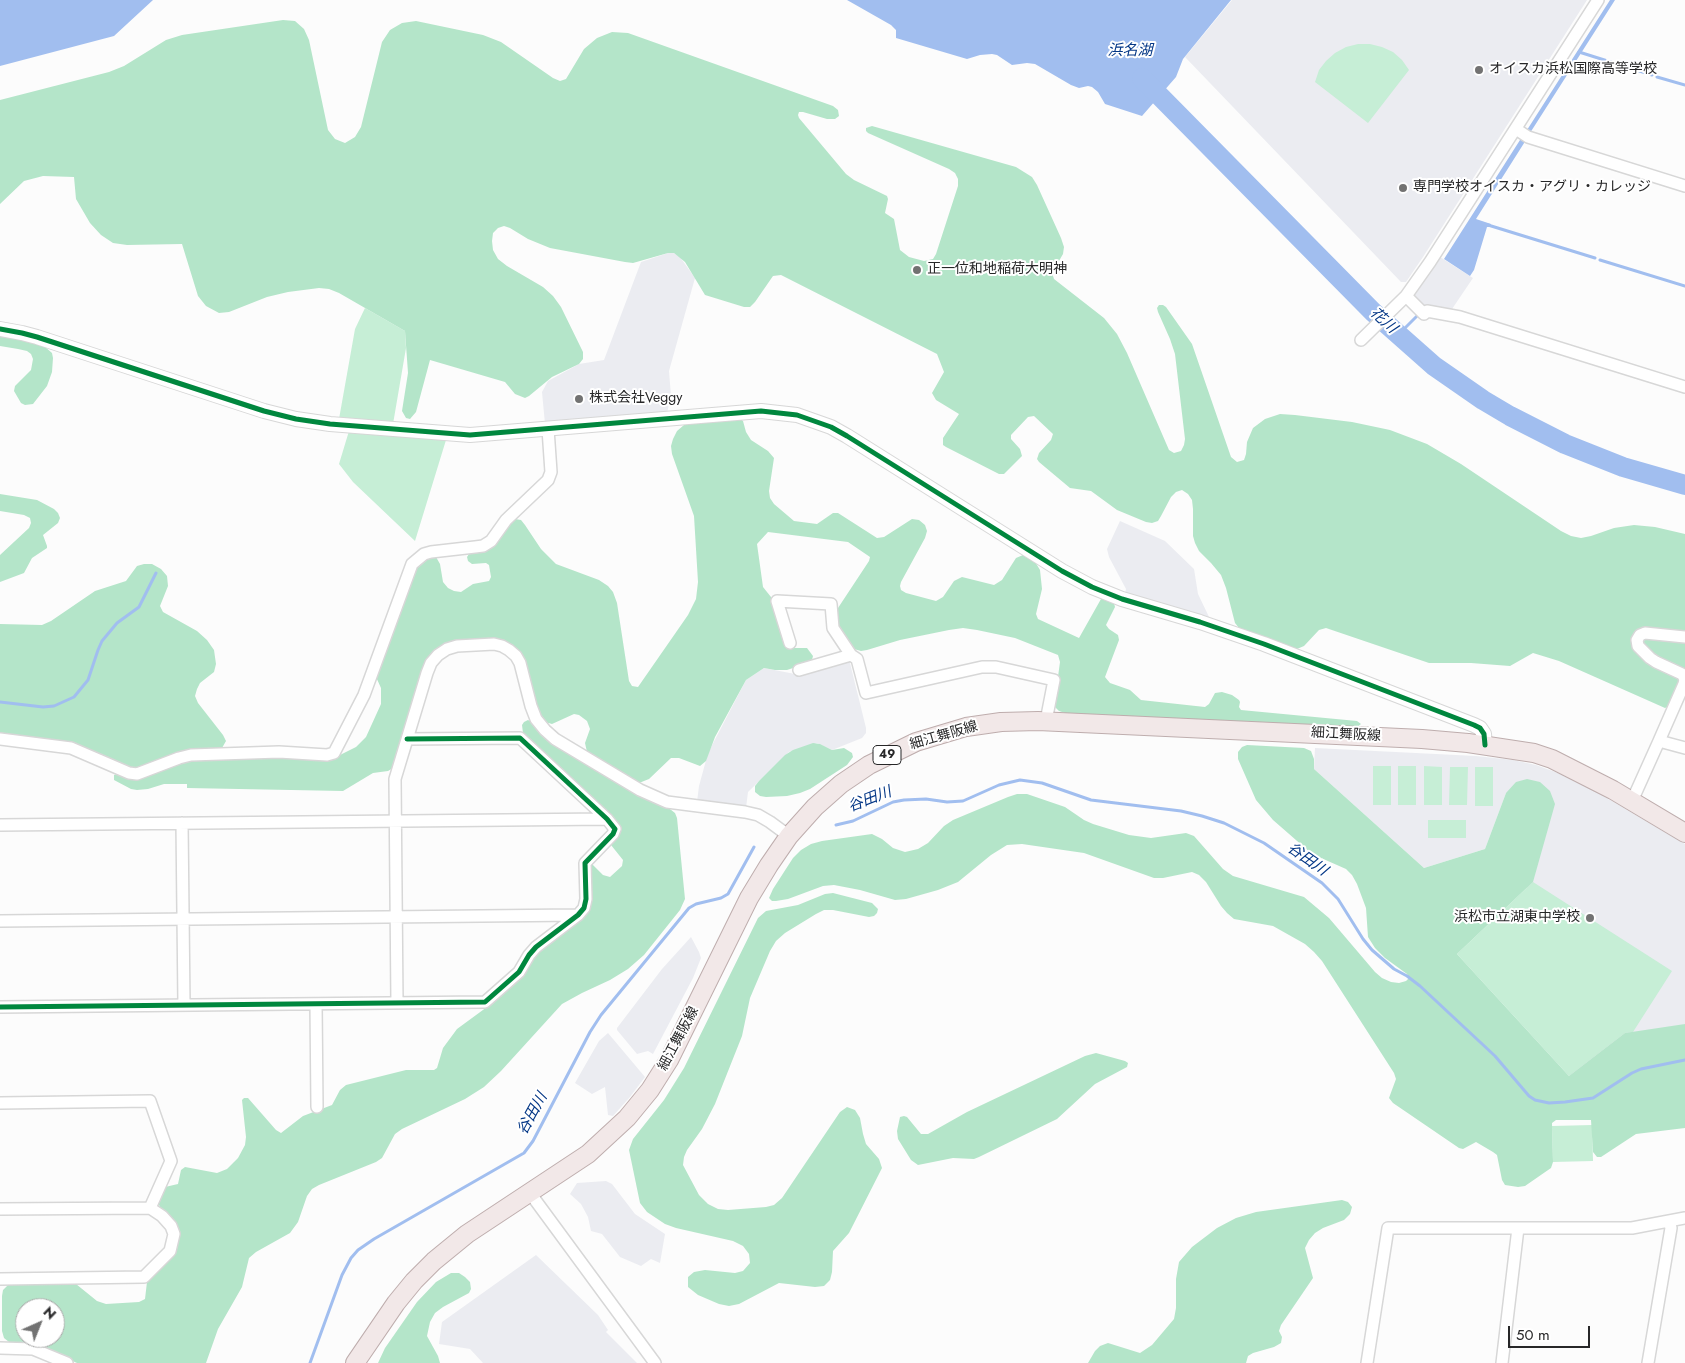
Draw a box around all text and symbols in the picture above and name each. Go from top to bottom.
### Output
water label: 浜名湖 [1108,42,1152,60]
place label: オイスカ浜松国際高等学校 [1489,62,1657,78]
marker: オイスカ浜松国際高等学校 [1473,64,1485,76]
place label: 専門学校オイスカ・アグリ・カレッジ [1413,180,1651,196]
marker: 専門学校オイスカ・アグリ・カレッジ [1397,182,1409,194]
place label: 正一位和地稲荷大明神 [927,262,1067,278]
marker: 正一位和地稲荷大明神 [911,264,923,276]
water label: 花川 [1366,304,1400,338]
place label: 株式会社Veggy [589,391,682,407]
marker: 株式会社Veggy [573,393,585,405]
street label: 細江舞阪線 [908,718,980,754]
street label: 細江舞阪線 [1311,725,1381,745]
road number: 49 [873,746,901,764]
water label: 谷田川 [846,784,894,816]
water label: 谷田川 [1283,840,1331,880]
place label: 浜松市立湖東中学校 [1454,910,1580,926]
marker: 浜松市立湖東中学校 [1584,912,1596,924]
street label: 細江舞阪線 [655,1004,703,1074]
water label: 谷田川 [514,1090,552,1138]
north arrow [15,1298,65,1348]
text: N [39,1302,61,1324]
scale bar [1510,1316,1592,1348]
text: 50 m [1516,1324,1550,1346]

